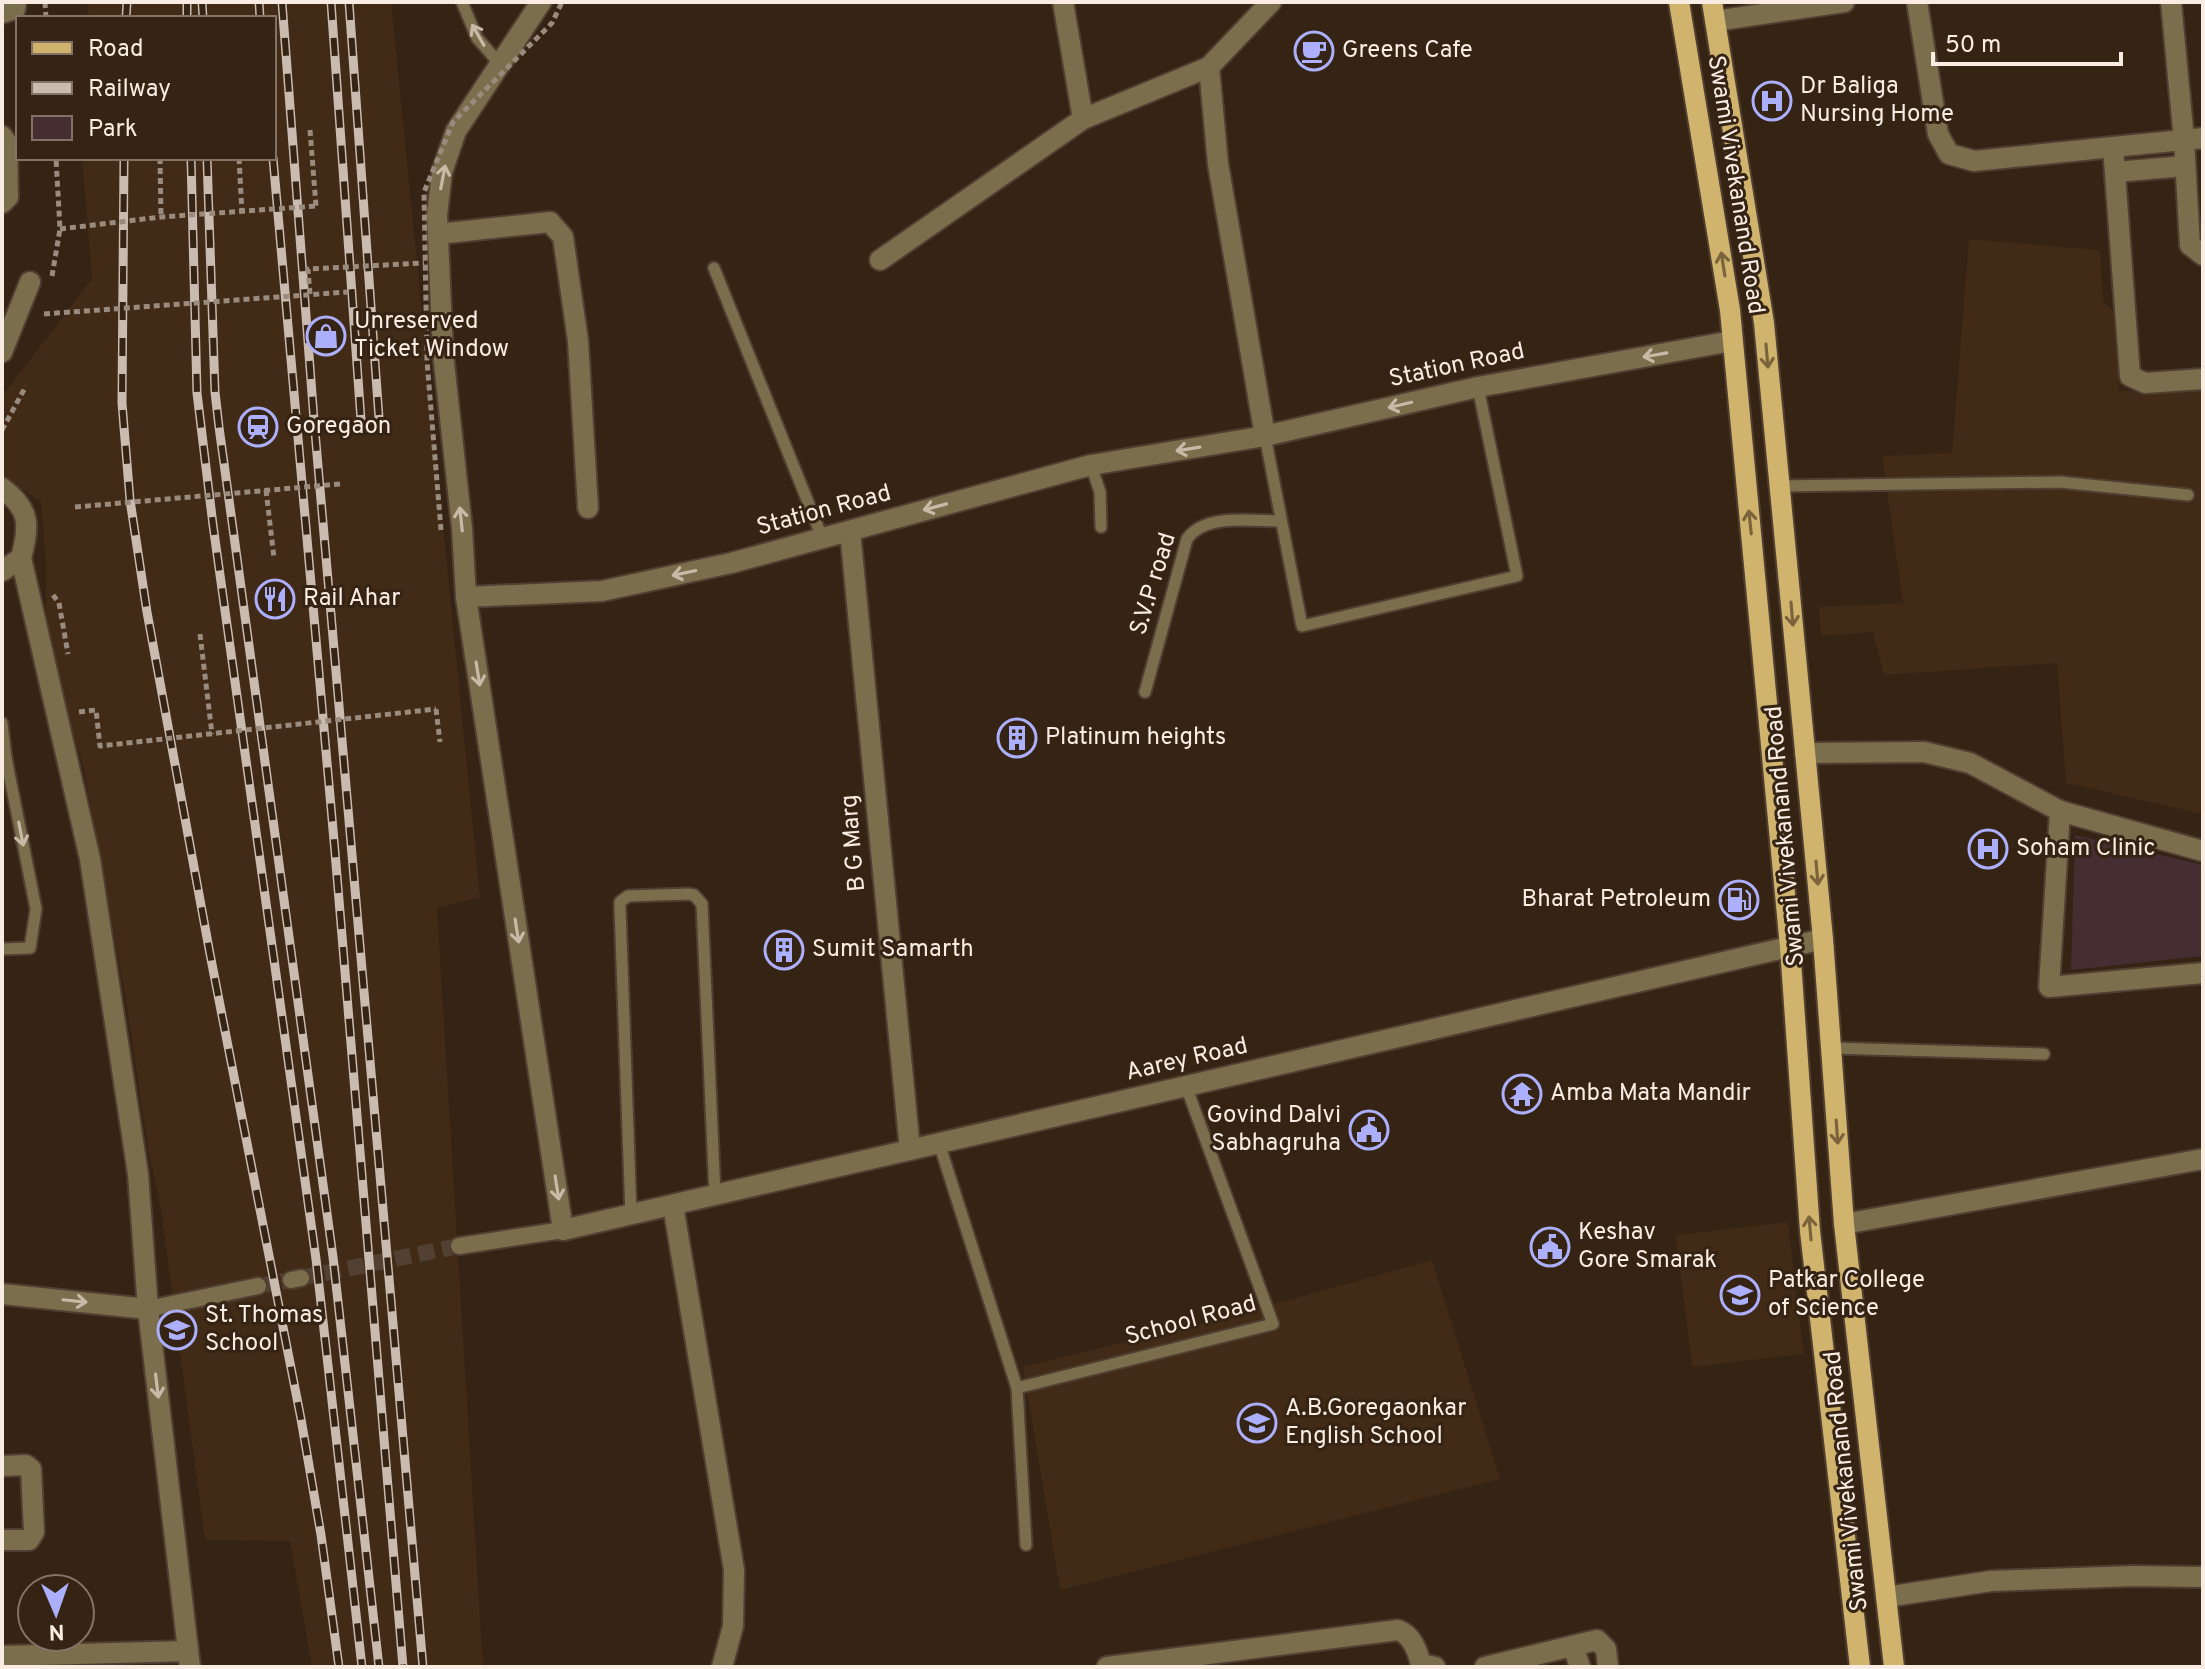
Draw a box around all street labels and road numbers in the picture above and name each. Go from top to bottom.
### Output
street label: Swami Vivekanand Road [1700,53,1770,317]
street label: Station Road [1386,337,1528,395]
street label: Station Road [754,479,894,543]
street label: S.V.P road [1124,529,1184,639]
street label: Swami Vivekanand Road [1760,704,1812,968]
street label: B G Marg [835,793,873,893]
street label: Aarey Road [1123,1031,1251,1089]
street label: School Road [1122,1289,1260,1353]
street label: Swami Vivekanand Road [1818,1349,1876,1613]

